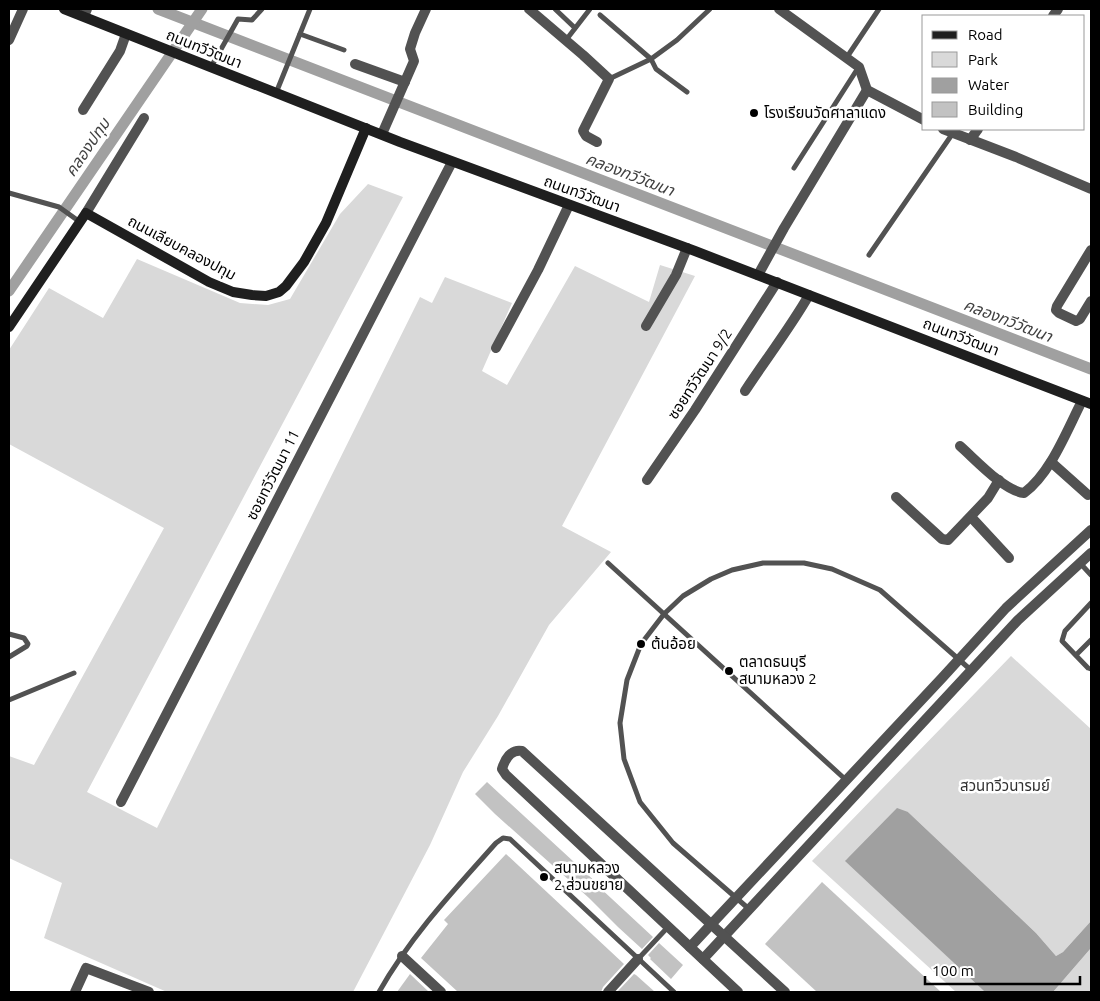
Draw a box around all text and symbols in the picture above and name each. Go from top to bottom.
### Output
legend [922,15,1085,130]
street label: ถนนทวีวัฒนา [164,26,245,71]
text: Road [968,26,1003,43]
text: Park [968,51,998,68]
text: Water [968,76,1009,93]
text: Building [968,101,1023,118]
place label: โรงเรียนวัดศาลาแดง [764,104,886,121]
marker: โรงเรียนวัดศาลาแดง [748,107,760,119]
water label: คลองปทุม [61,114,115,181]
water label: คลองทวีวัฒนา [583,149,678,200]
street label: ถนนทวีวัฒนา [542,172,623,215]
street label: ถนนเลียบคลองปทุม [125,212,239,284]
water label: คลองทวีวัฒนา [961,295,1056,346]
street label: ถนนทวีวัฒนา [921,314,1002,359]
street label: ซอยทวีวัฒนา 9/2 [664,325,735,422]
street label: ซอยทวีวัฒนา 11 [243,427,303,523]
place label: ต้นอ้อย [651,635,696,652]
marker: ต้นอ้อย [635,638,647,650]
place label: ตลาดธนบุรี สนามหลวง 2 [739,653,817,687]
marker: ตลาดธนบุรี สนามหลวง 2 [723,665,735,677]
park label: สวนทวีวนารมย์ [960,777,1050,794]
place label: สนามหลวง 2 ส่วนขยาย [554,859,623,893]
marker: สนามหลวง 2 ส่วนขยาย [538,871,550,883]
scale bar [925,954,1080,986]
text: 100 m [932,962,974,979]

